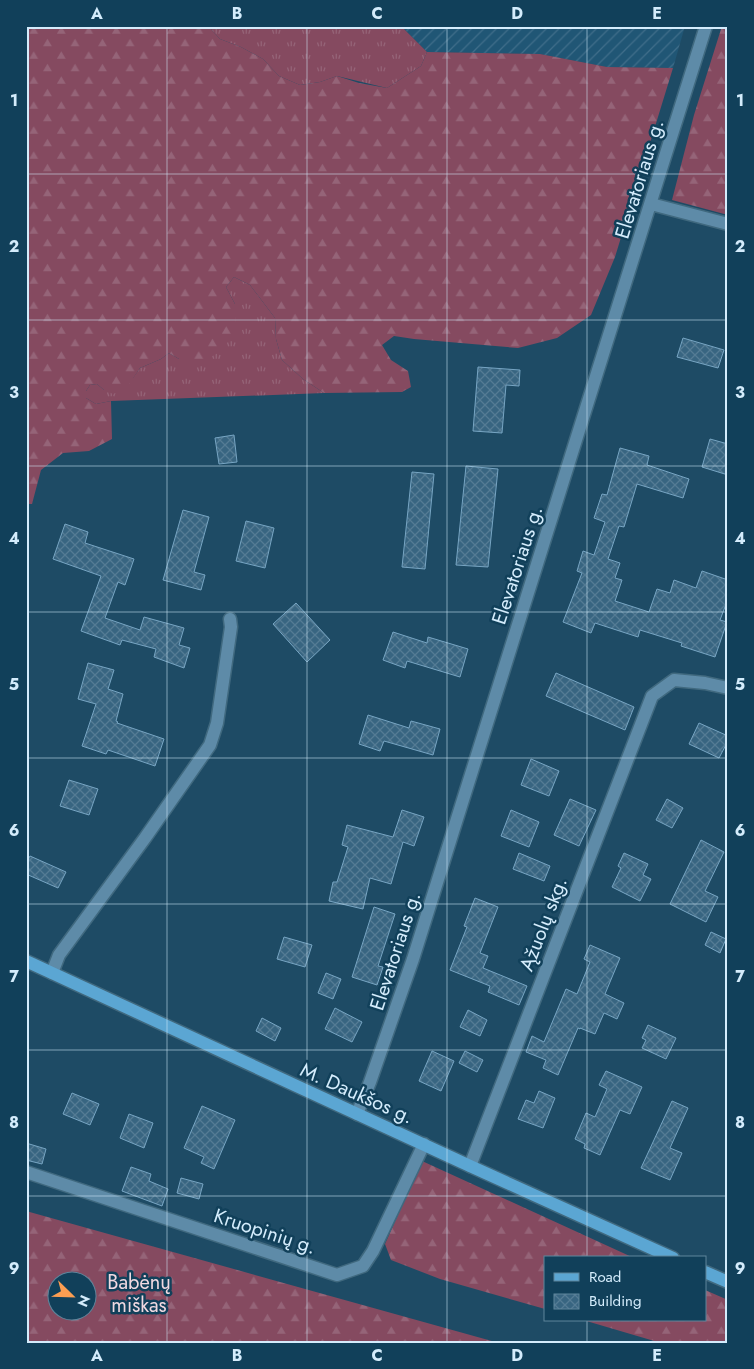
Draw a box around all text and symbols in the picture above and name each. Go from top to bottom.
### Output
text: A [90,2,103,25]
text: B [232,2,242,25]
text: C [371,2,383,25]
text: D [511,2,523,25]
text: E [652,2,662,25]
text: 1 [10,89,18,112]
text: 1 [736,89,744,112]
street label: Elevatoriaus g. [608,116,671,242]
text: 2 [9,235,19,258]
text: 2 [735,235,745,258]
text: 3 [9,381,19,404]
text: 3 [735,381,745,404]
street label: Elevatoriaus g. [485,502,550,628]
text: 4 [8,527,20,550]
text: 4 [734,527,746,550]
text: 5 [9,673,19,696]
text: 5 [735,673,745,696]
text: 6 [9,819,19,842]
text: 6 [735,819,745,842]
street label: Ąžuolų skg. [512,873,575,975]
street label: Elevatoriaus g. [363,888,428,1014]
text: 7 [9,965,19,988]
text: 7 [735,965,745,988]
street label: M. Daukšos g. [296,1056,418,1131]
text: 8 [9,1111,19,1134]
text: 8 [735,1111,745,1134]
street label: Kruopinių g. [210,1201,320,1262]
legend [544,1256,706,1322]
text: 9 [9,1257,19,1280]
text: 9 [735,1257,745,1280]
text: Road [589,1266,621,1288]
park label: Babėnų miškas [107,1268,171,1320]
north arrow [48,1272,98,1322]
text: Building [589,1290,641,1312]
text: N [73,1292,95,1310]
text: A [90,1344,103,1367]
text: B [232,1344,242,1367]
text: C [371,1344,383,1367]
text: D [511,1344,523,1367]
text: E [652,1344,662,1367]

